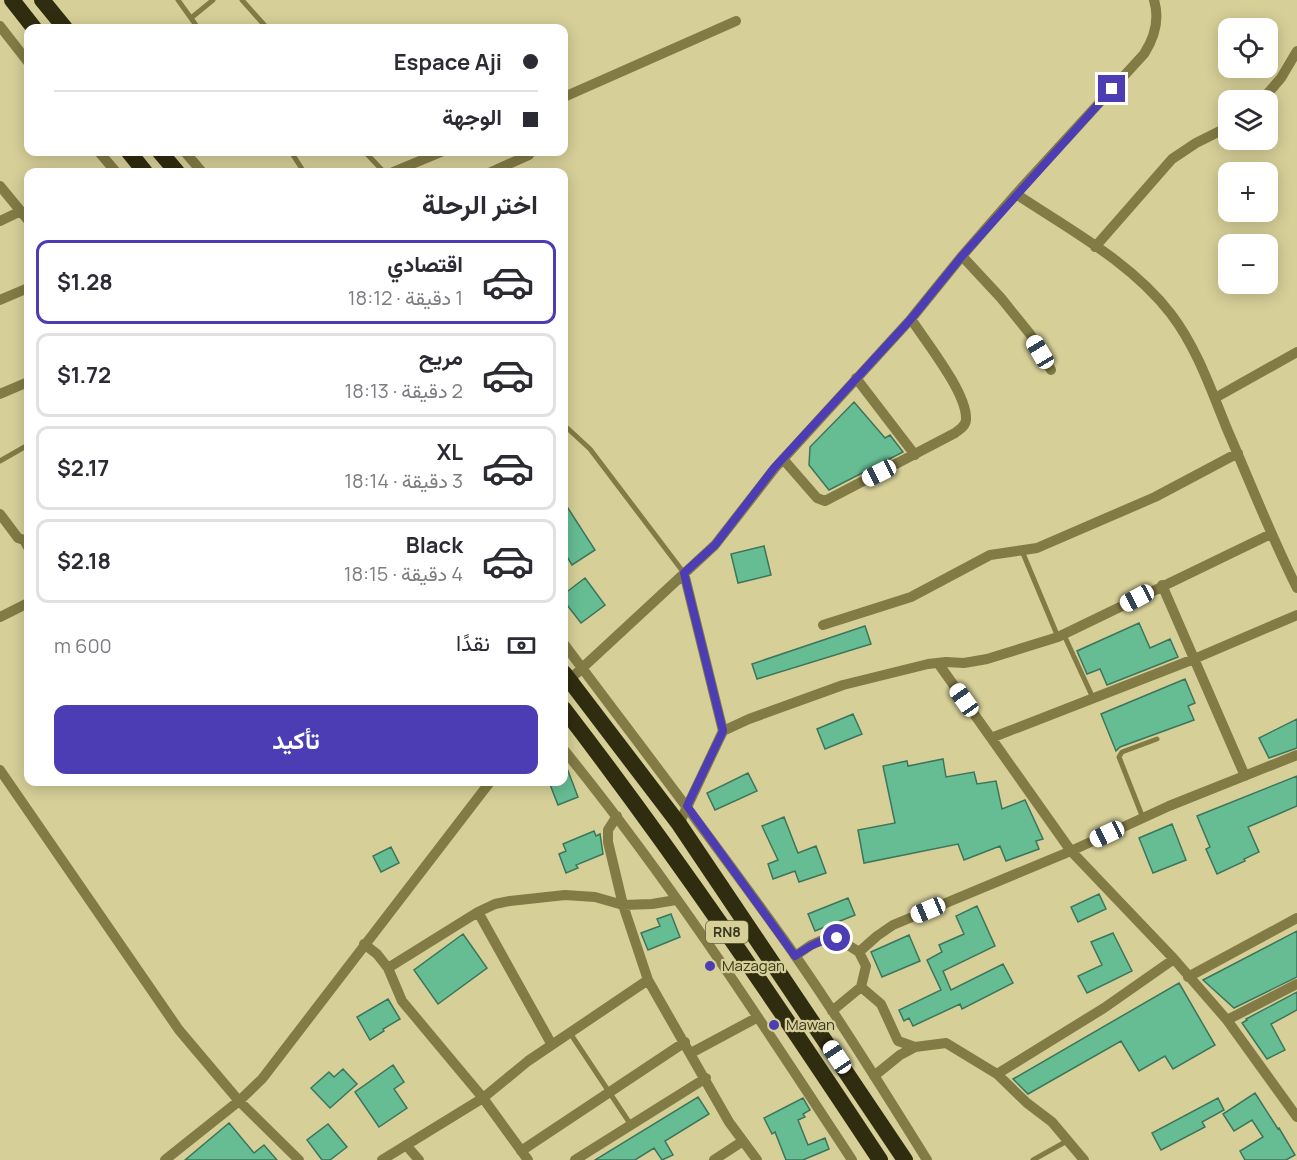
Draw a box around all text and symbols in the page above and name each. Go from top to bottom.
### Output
map controls [1218,18,1278,294]
button: locate [1218,18,1278,78]
text: Espace Aji [394,47,502,77]
route end [1098,75,1125,102]
button: layers [1218,90,1278,150]
text: الوجهة [442,102,502,132]
button: + [1218,162,1278,222]
text: اختر الرحلة [422,185,538,222]
button: − [1218,234,1278,294]
text: اقتصادي [387,249,463,279]
icon: car [481,255,535,309]
text: $1.28 [57,267,113,297]
text: 1 دقيقة · 18:12 [348,284,463,311]
car [1023,332,1057,372]
text: مريح [419,342,463,372]
icon: car [481,348,535,402]
text: $1.72 [57,360,111,390]
text: 2 دقيقة · 18:13 [345,377,463,404]
text: XL [437,437,463,467]
icon: car [481,441,535,495]
text: $2.17 [57,453,109,483]
car [859,457,899,489]
text: 3 دقيقة · 18:14 [344,467,463,494]
text: Black [406,530,463,560]
icon: car [481,534,535,588]
text: $2.18 [57,546,111,576]
text: 4 دقيقة · 18:15 [344,560,463,587]
car [1117,582,1157,614]
text: نقدًا [456,628,490,658]
icon: cash [505,629,538,662]
text: 600 m [54,632,112,659]
car [946,680,982,720]
button: تأكيد [54,705,538,774]
car [1087,818,1127,850]
car [908,895,948,925]
road number: RN8 [706,921,748,943]
route start [823,924,850,951]
place label: Mazagan [722,955,785,976]
marker: Mazagan [703,959,717,973]
place label: Mawan [786,1014,835,1035]
marker: Mawan [767,1018,781,1032]
car [819,1037,855,1077]

